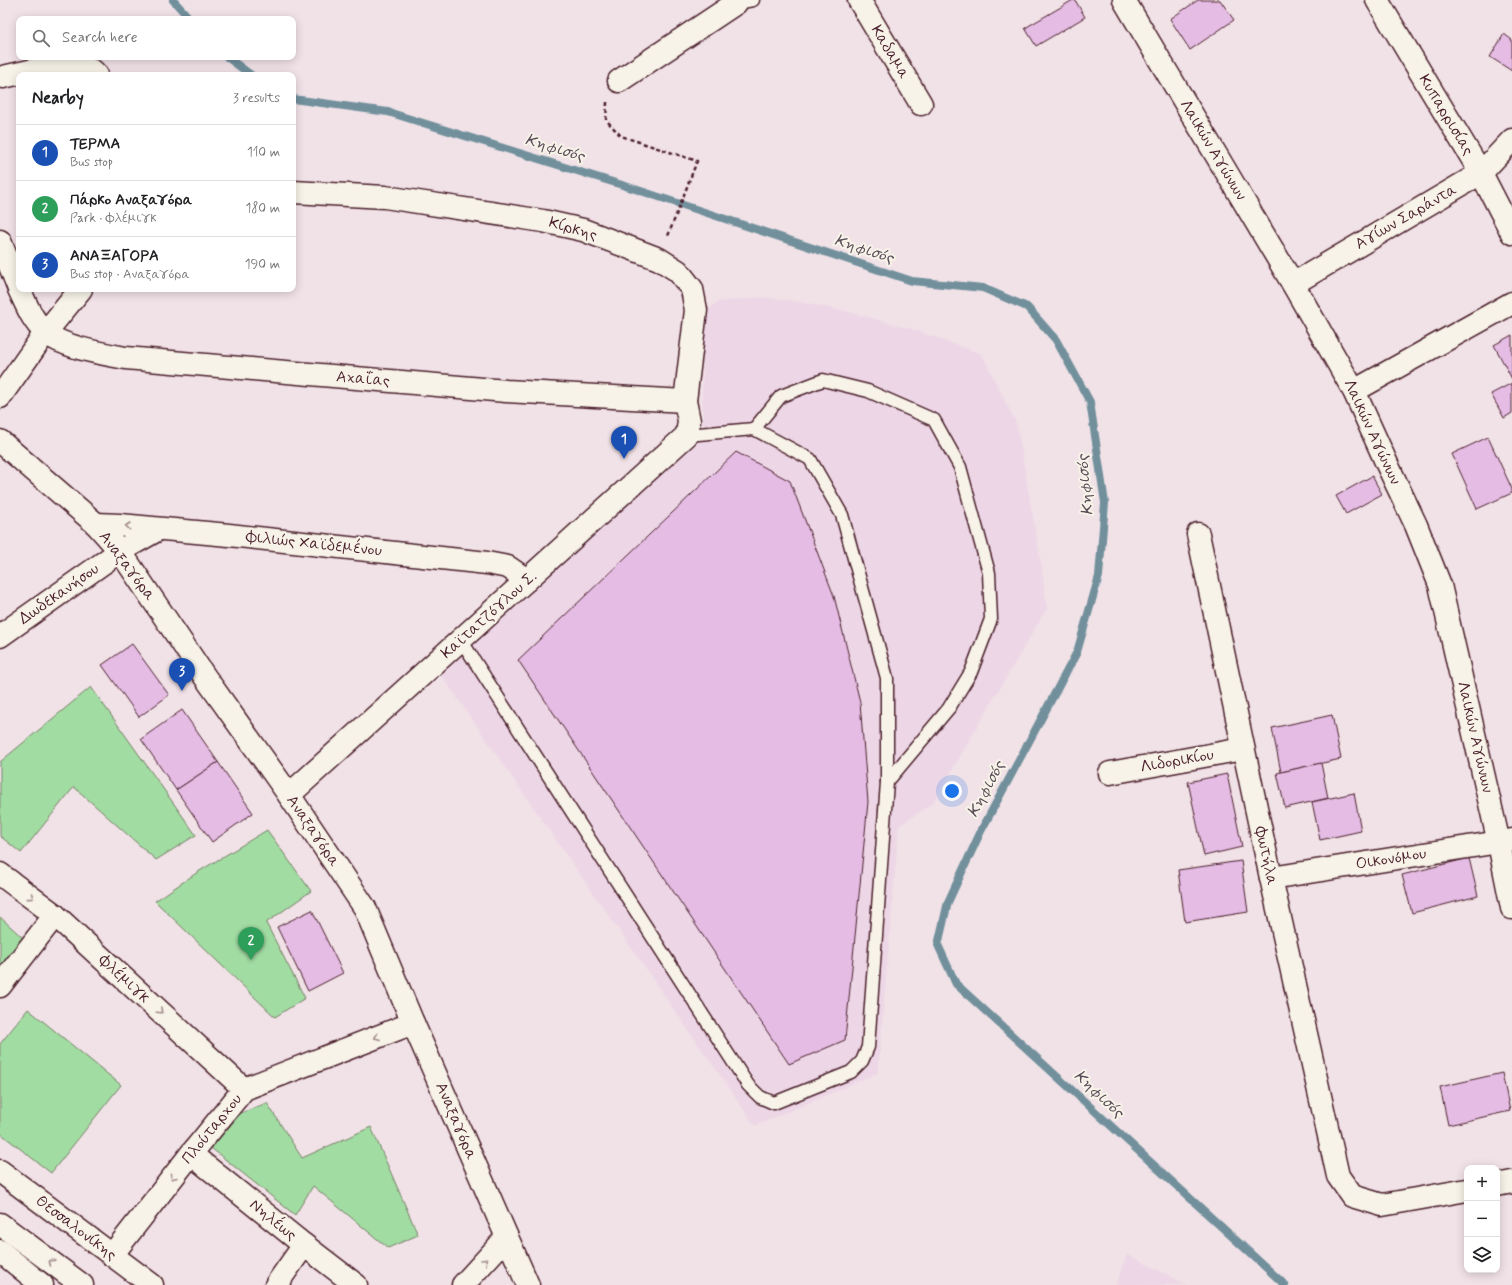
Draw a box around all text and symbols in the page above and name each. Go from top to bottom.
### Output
search box [16,16,296,60]
street label: Καδαμα [866,21,914,83]
icon: search [30,27,52,49]
text: Search here [62,28,138,48]
street label: Κυπαρρισίας [1414,71,1478,159]
text: Nearby [32,87,84,109]
text: 3 results [233,90,280,107]
street label: Λαικών Αγώνων [1175,96,1251,204]
water label: Κηφισός [523,129,589,168]
text: ΤΕΡΜΑ [70,134,120,154]
text: 1 [42,144,48,161]
text: 110 m [247,144,280,161]
text: Bus stop [70,154,113,171]
street label: Αγίων Σαράντα [1351,179,1461,255]
text: Πάρκο Αναξαγόρα [70,190,192,210]
text: 2 [42,200,48,217]
text: 180 m [245,200,280,217]
text: Park · Φλέμιγκ [70,210,157,227]
street label: Κίρκης [546,212,600,246]
water label: Κηφισός [832,229,898,269]
text: ΑΝΑΞΑΓΟΡΑ [70,246,159,266]
text: 3 [42,256,48,273]
text: 190 m [245,256,280,273]
text: Bus stop · Αναξαγόρα [70,266,190,283]
street label: Αχαΐας [335,366,391,392]
street label: Λαικών Αγώνων [1338,376,1406,488]
pin: 1 [611,426,637,459]
water label: Κηφισός [1071,452,1099,516]
one-way arrow [125,521,131,530]
street label: Φιλιώς Χαϊδεμένου [244,525,383,562]
street label: Αναξαγόρα [94,527,160,605]
street label: Δωδεκανήσου [15,559,103,629]
street label: Καϊτατζόγλου Σ. [437,566,541,664]
pin: 3 [169,658,195,691]
street label: Λαικών Αγώνων [1452,679,1498,795]
street label: Λιδορικίου [1139,744,1215,778]
water label: Κηφισός [962,756,1011,821]
your location [942,781,962,801]
street label: Αναξαγόρα [281,791,345,871]
street label: Φωτήλα [1249,824,1282,887]
street label: Οικονόμου [1354,843,1428,875]
one-way arrow [27,892,34,899]
pin: 2 [238,927,264,960]
street label: Φλέμιγκ [93,949,155,1008]
one-way arrow [155,1006,163,1014]
one-way arrow [373,1033,380,1041]
water label: Κηφισός [1069,1065,1130,1124]
street label: Αναξαγόρα [430,1079,482,1163]
street label: Πλούταρχου [177,1089,247,1169]
map controls [1464,1165,1500,1273]
button: + [1464,1165,1500,1201]
one-way arrow [170,1173,177,1180]
street label: Θεσσαλονίκης [31,1191,121,1265]
street label: Νηλέως [245,1194,302,1246]
button: − [1464,1201,1500,1237]
button: layers [1464,1237,1500,1273]
one-way arrow [480,1259,487,1266]
one-way arrow [48,1260,55,1267]

